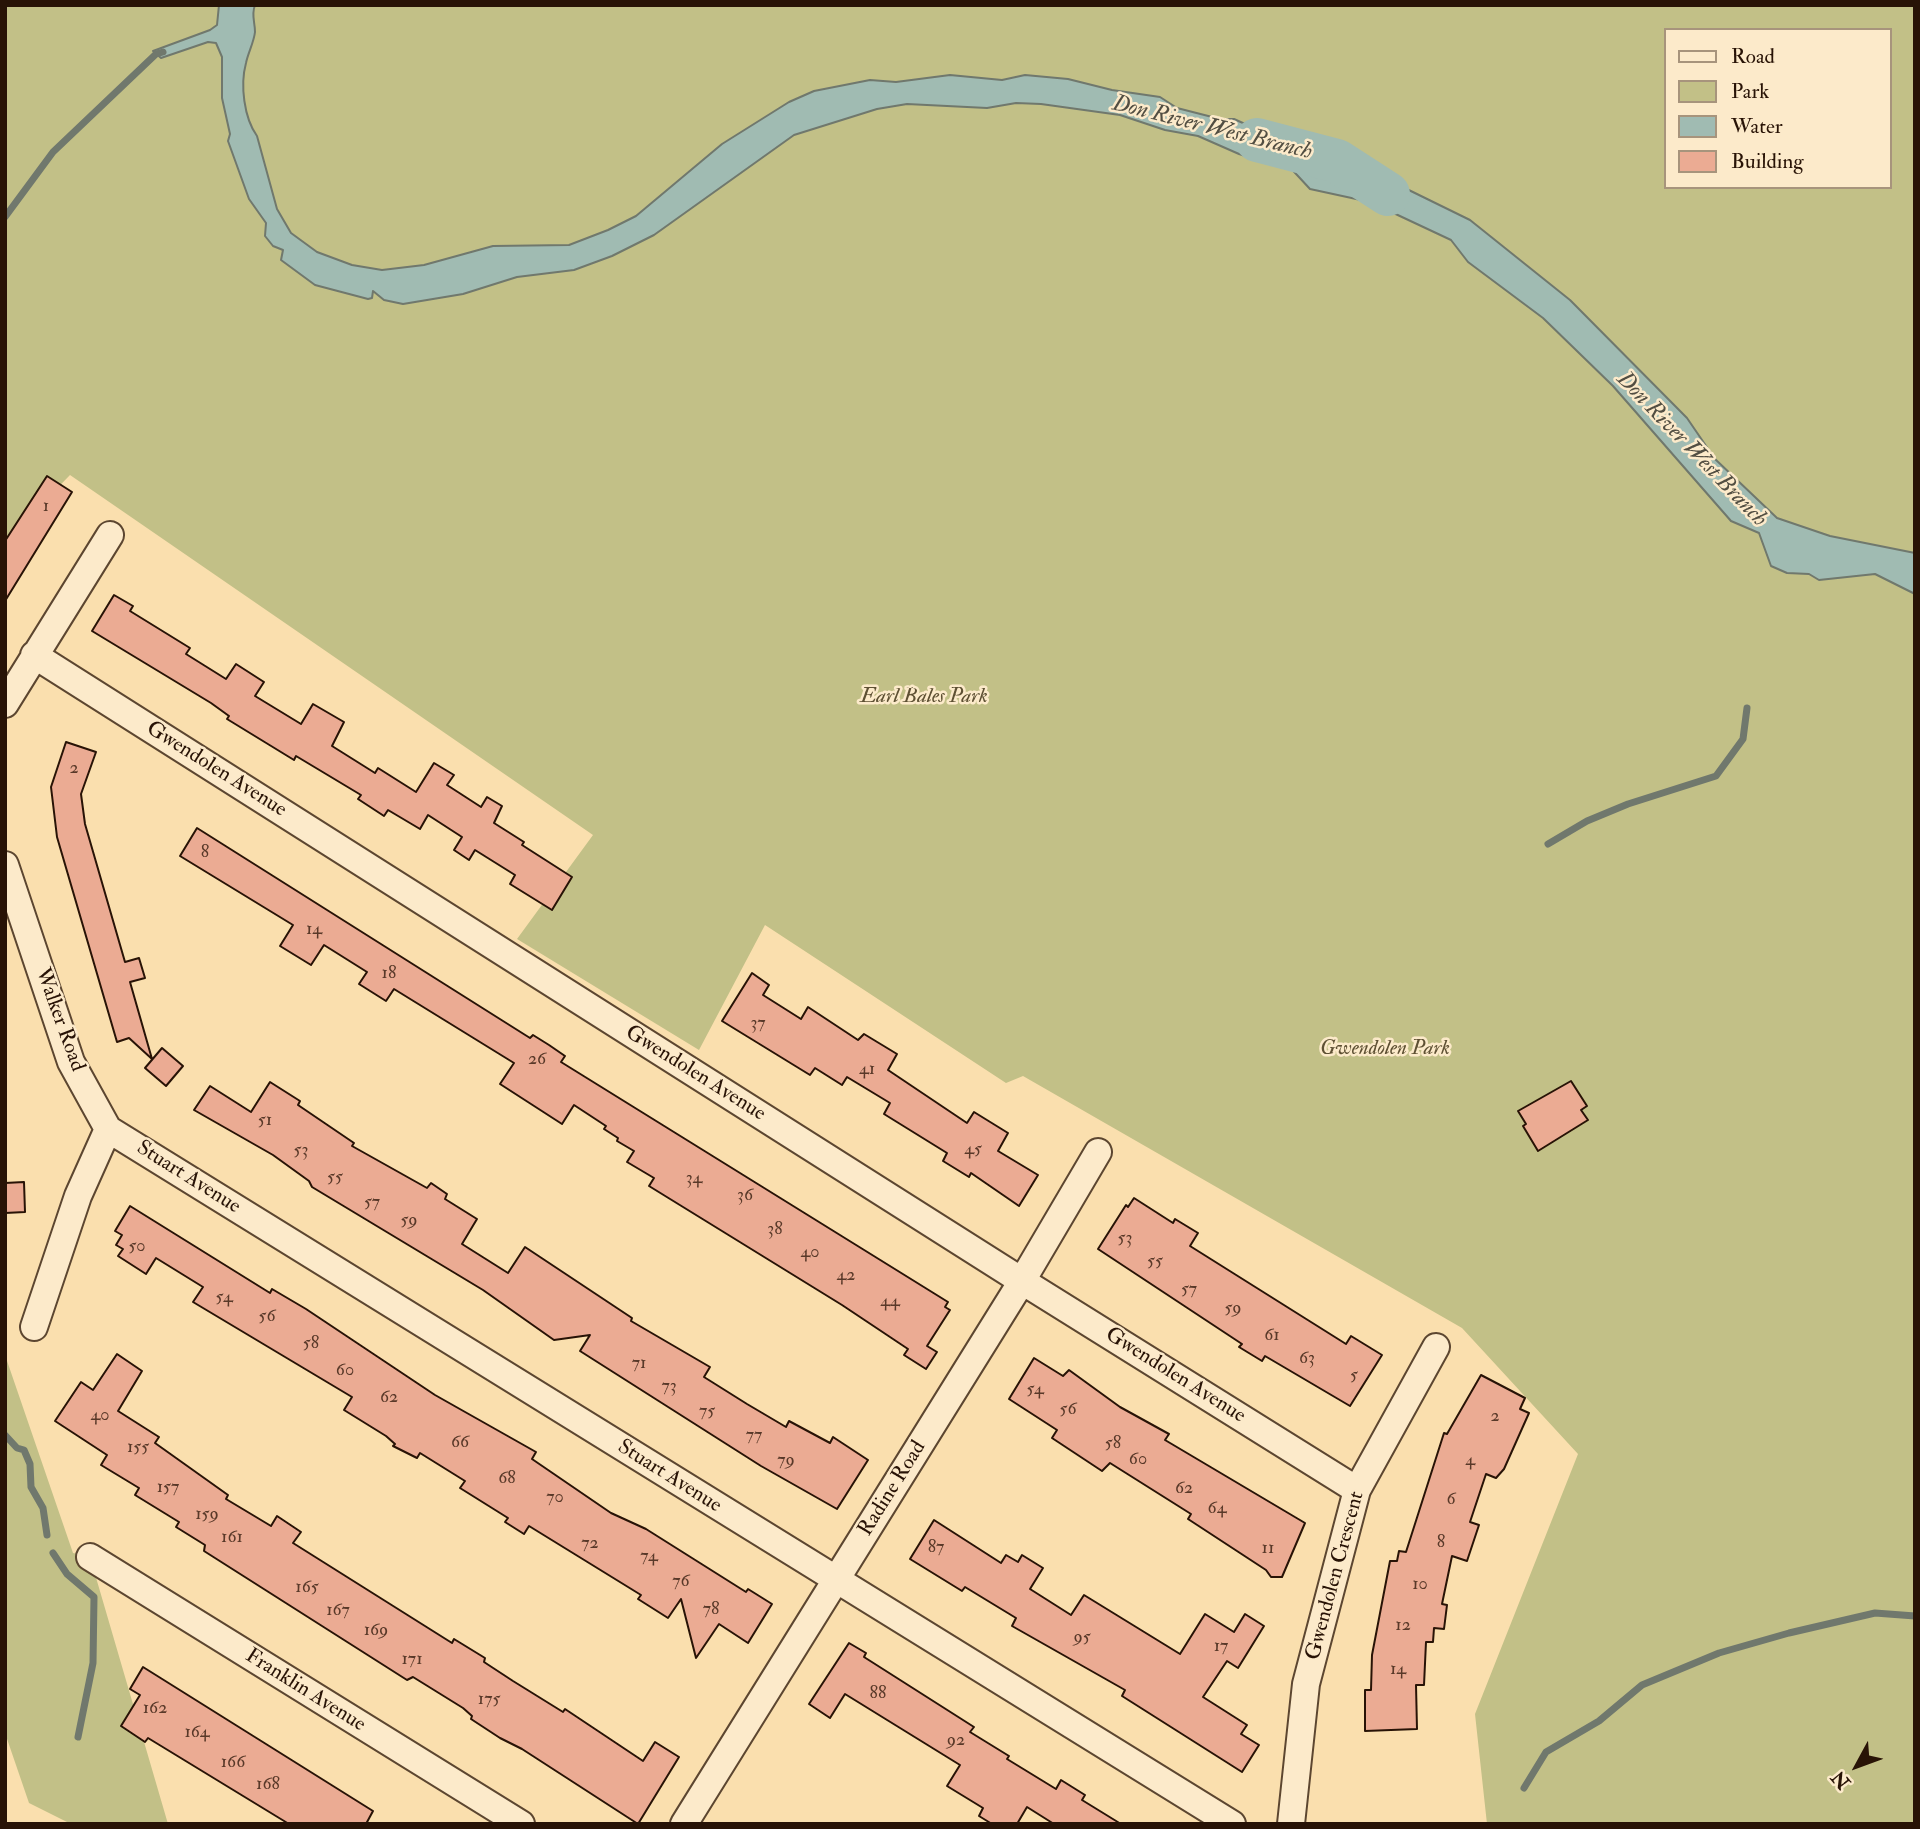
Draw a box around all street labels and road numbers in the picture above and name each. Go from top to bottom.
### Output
street label: Gwendolen Avenue [141,717,291,823]
street label: Walker Road [29,965,89,1075]
street label: Gwendolen Avenue [620,1021,770,1127]
street label: Stuart Avenue [131,1136,245,1220]
street label: Gwendolen Avenue [1100,1323,1250,1429]
street label: Stuart Avenue [612,1435,726,1519]
street label: Radine Road [854,1437,932,1541]
street label: Gwendolen Crescent [1301,1489,1371,1663]
street label: Franklin Avenue [240,1644,370,1738]

